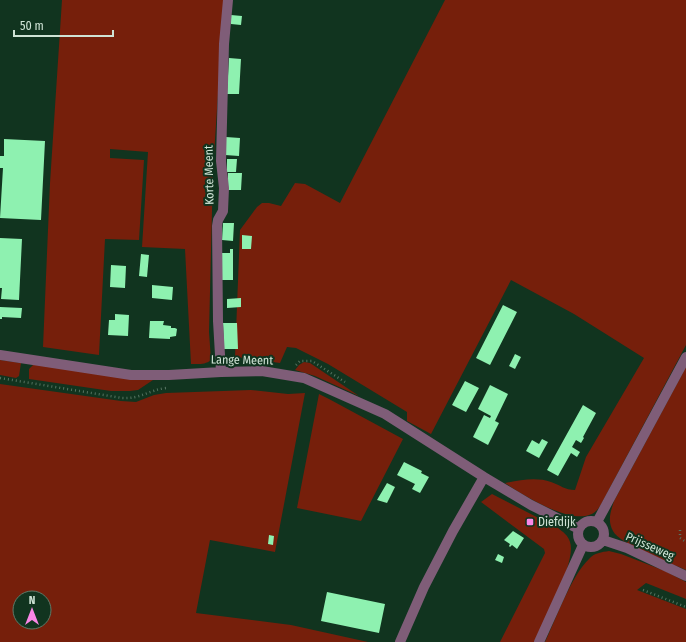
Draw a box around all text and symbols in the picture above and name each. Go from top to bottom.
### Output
scale bar [14,12,113,38]
text: 50 m [20,19,44,33]
street label: Korte Meent [201,145,217,205]
street label: Lange Meent [211,352,273,368]
place label: Diefdijk [538,515,576,529]
marker: Diefdijk [525,517,535,527]
street label: Prijsseweg [624,529,677,563]
north arrow [12,590,52,630]
text: N [29,594,35,607]

